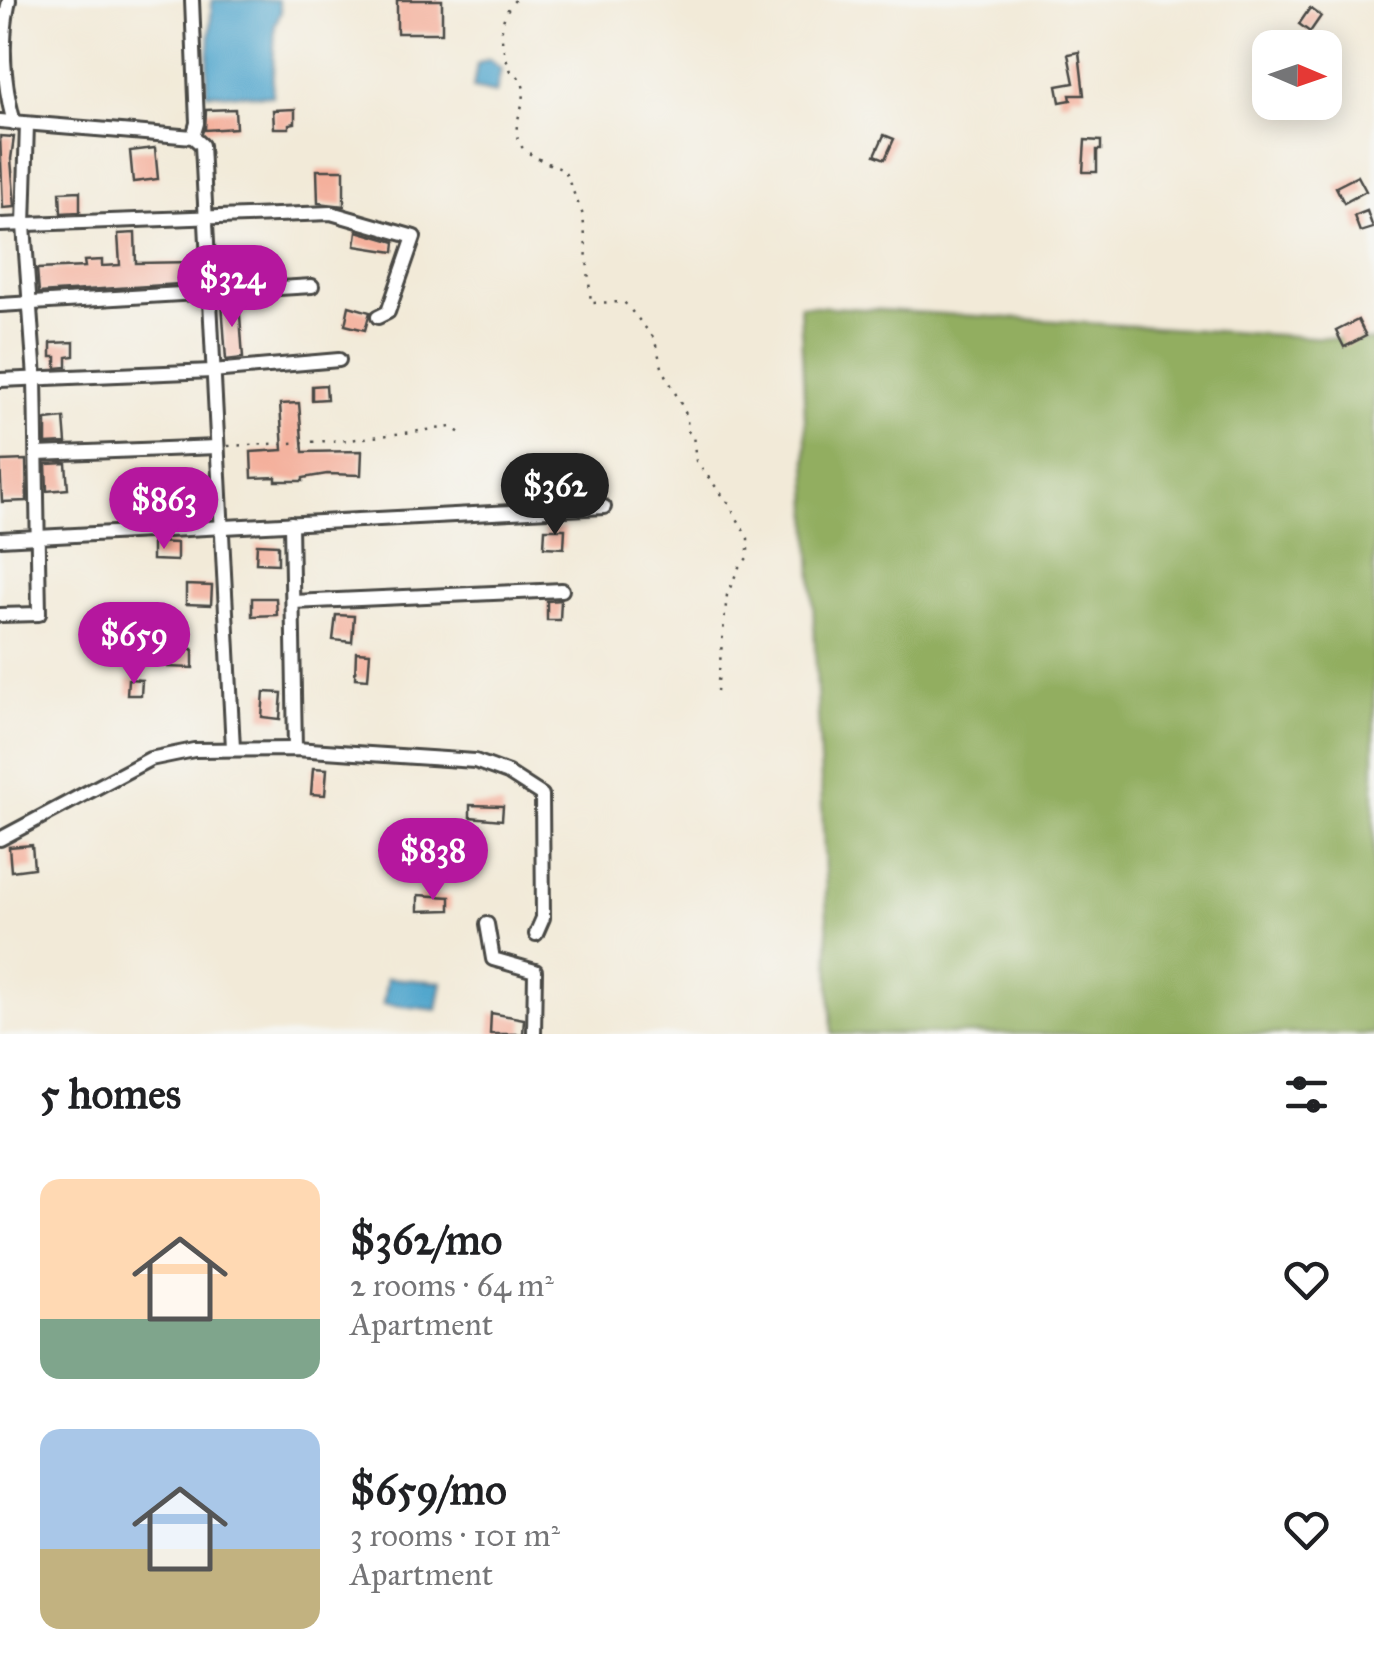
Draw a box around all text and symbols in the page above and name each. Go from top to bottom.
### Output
north arrow [1252,30,1342,120]
map controls [1252,30,1342,120]
pin: $324 [173,245,291,330]
text: $324 [199,258,265,297]
pin: $362 [496,453,614,538]
text: $362 [523,466,587,505]
pin: $863 [105,467,223,552]
text: $863 [131,480,197,519]
pin: $659 [75,602,193,687]
text: $659 [100,615,168,654]
pin: $838 [374,818,492,903]
text: $838 [400,831,466,870]
icon: filters [1279,1067,1334,1122]
text: 5 homes [40,1068,181,1120]
text: $362/mo [350,1214,502,1266]
icon: home [120,1219,240,1339]
icon: heart [1279,1252,1334,1307]
text: 2 rooms · 64 m² [350,1266,554,1305]
text: Apartment [350,1305,493,1344]
text: $659/mo [350,1464,507,1516]
icon: home [120,1469,240,1589]
icon: heart [1279,1502,1334,1557]
text: 3 rooms · 101 m² [350,1516,560,1555]
text: Apartment [350,1555,493,1594]

